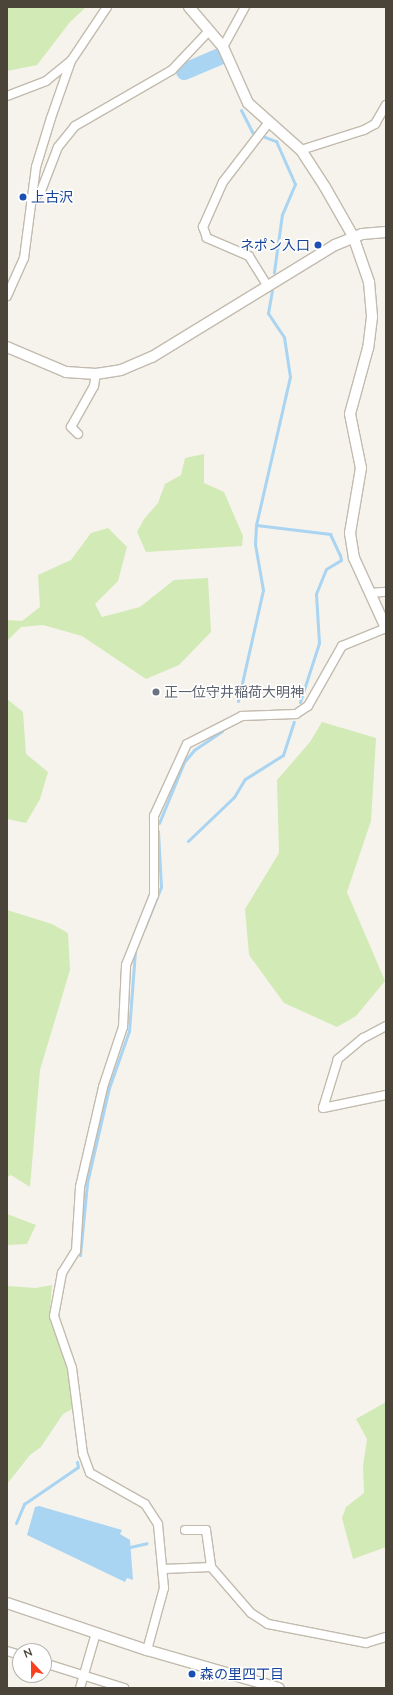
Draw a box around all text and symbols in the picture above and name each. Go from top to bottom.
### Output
place label: 上古沢 [31,189,73,205]
marker: 上古沢 [18,192,28,202]
place label: ネポン入口 [240,237,310,253]
marker: ネポン入口 [313,240,323,250]
place label: 正一位守井稲荷大明神 [164,684,304,700]
marker: 正一位守井稲荷大明神 [151,687,161,697]
north arrow [12,1643,52,1683]
text: N [21,1645,34,1661]
place label: 森の里四丁目 [200,1666,284,1682]
marker: 森の里四丁目 [187,1669,197,1679]

